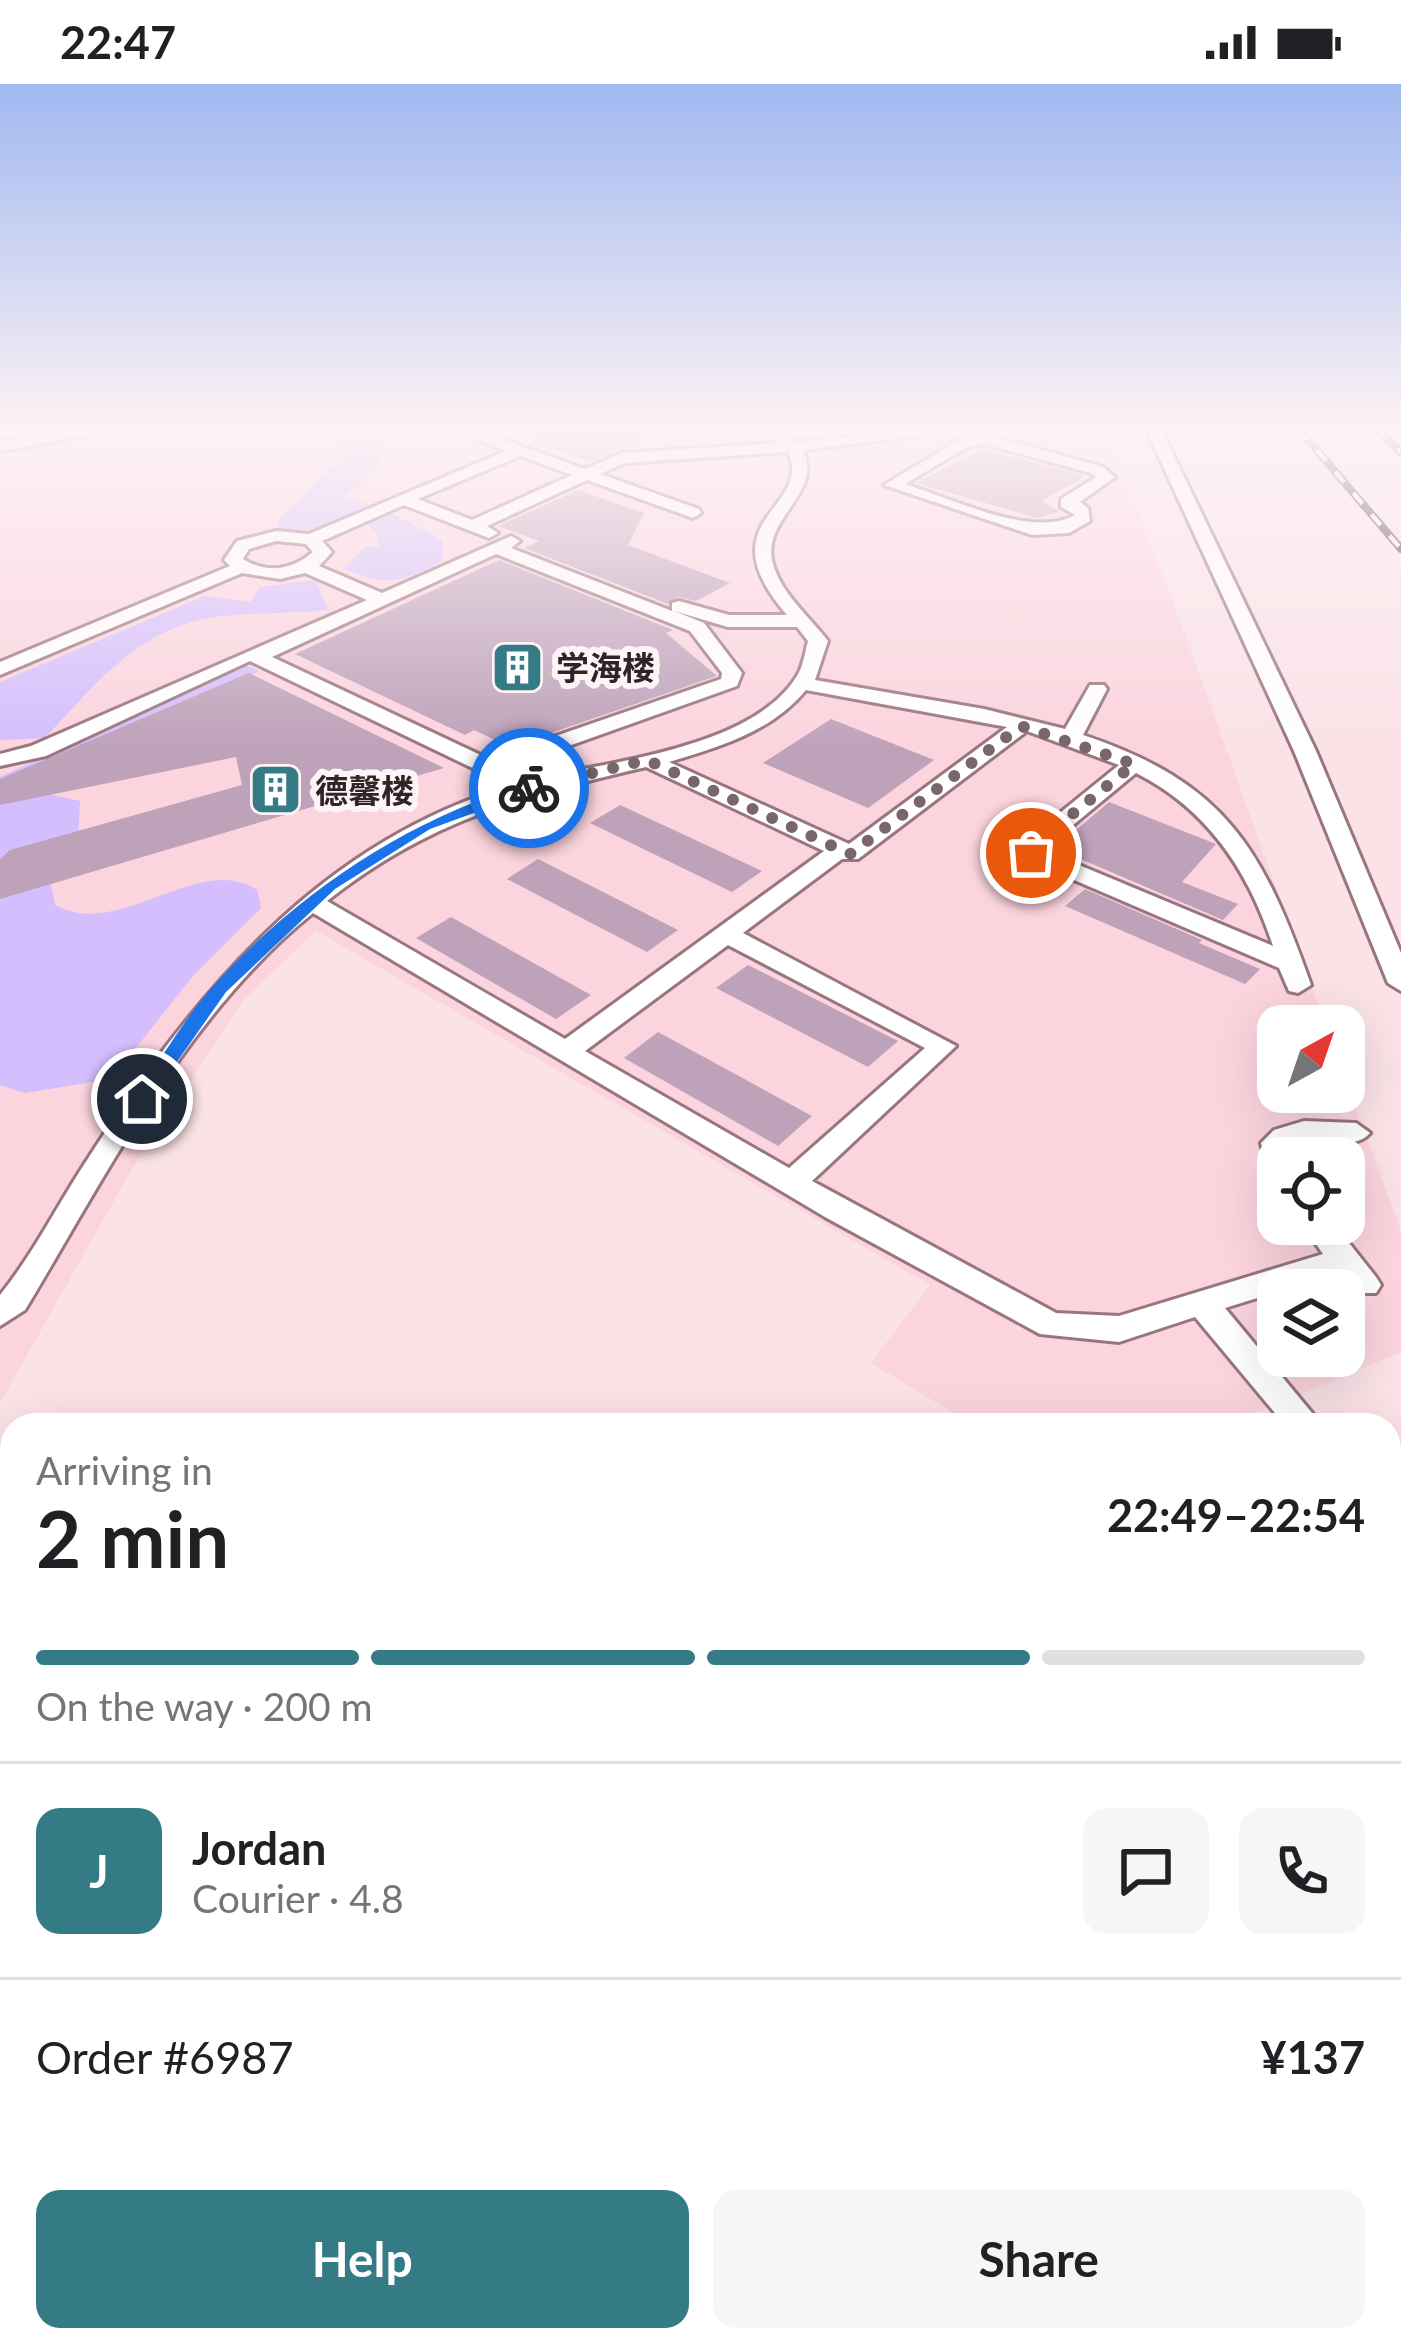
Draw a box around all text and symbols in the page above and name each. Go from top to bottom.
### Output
text: 22:47 [60,15,176,69]
building icon: 学海楼 [489,639,545,695]
place label: 学海楼 [556,647,655,687]
courier [469,728,589,848]
icon: bike [496,755,562,821]
building icon: 德馨楼 [248,762,304,818]
place label: 德馨楼 [315,770,414,810]
pin [980,802,1082,904]
icon: bag [998,820,1064,886]
north arrow [1257,1005,1365,1113]
map controls [1257,1005,1365,1377]
pin [91,1048,193,1150]
icon: home [109,1066,175,1132]
button: locate [1257,1137,1365,1245]
button: layers [1257,1269,1365,1377]
text: Arriving in [36,1447,213,1493]
text: 22:49–22:54 [1107,1488,1365,1542]
text: 2 min [36,1491,229,1585]
text: On the way · 200 m [36,1683,373,1729]
button: chat [1083,1808,1209,1934]
button: phone [1239,1808,1365,1934]
text: Jordan [192,1821,326,1875]
text: J [89,1844,109,1898]
text: Courier · 4.8 [192,1875,404,1921]
text: Order #6987 [36,2030,294,2084]
text: ¥137 [1261,2030,1365,2084]
button: Help [36,2190,689,2328]
button: Share [713,2190,1365,2328]

